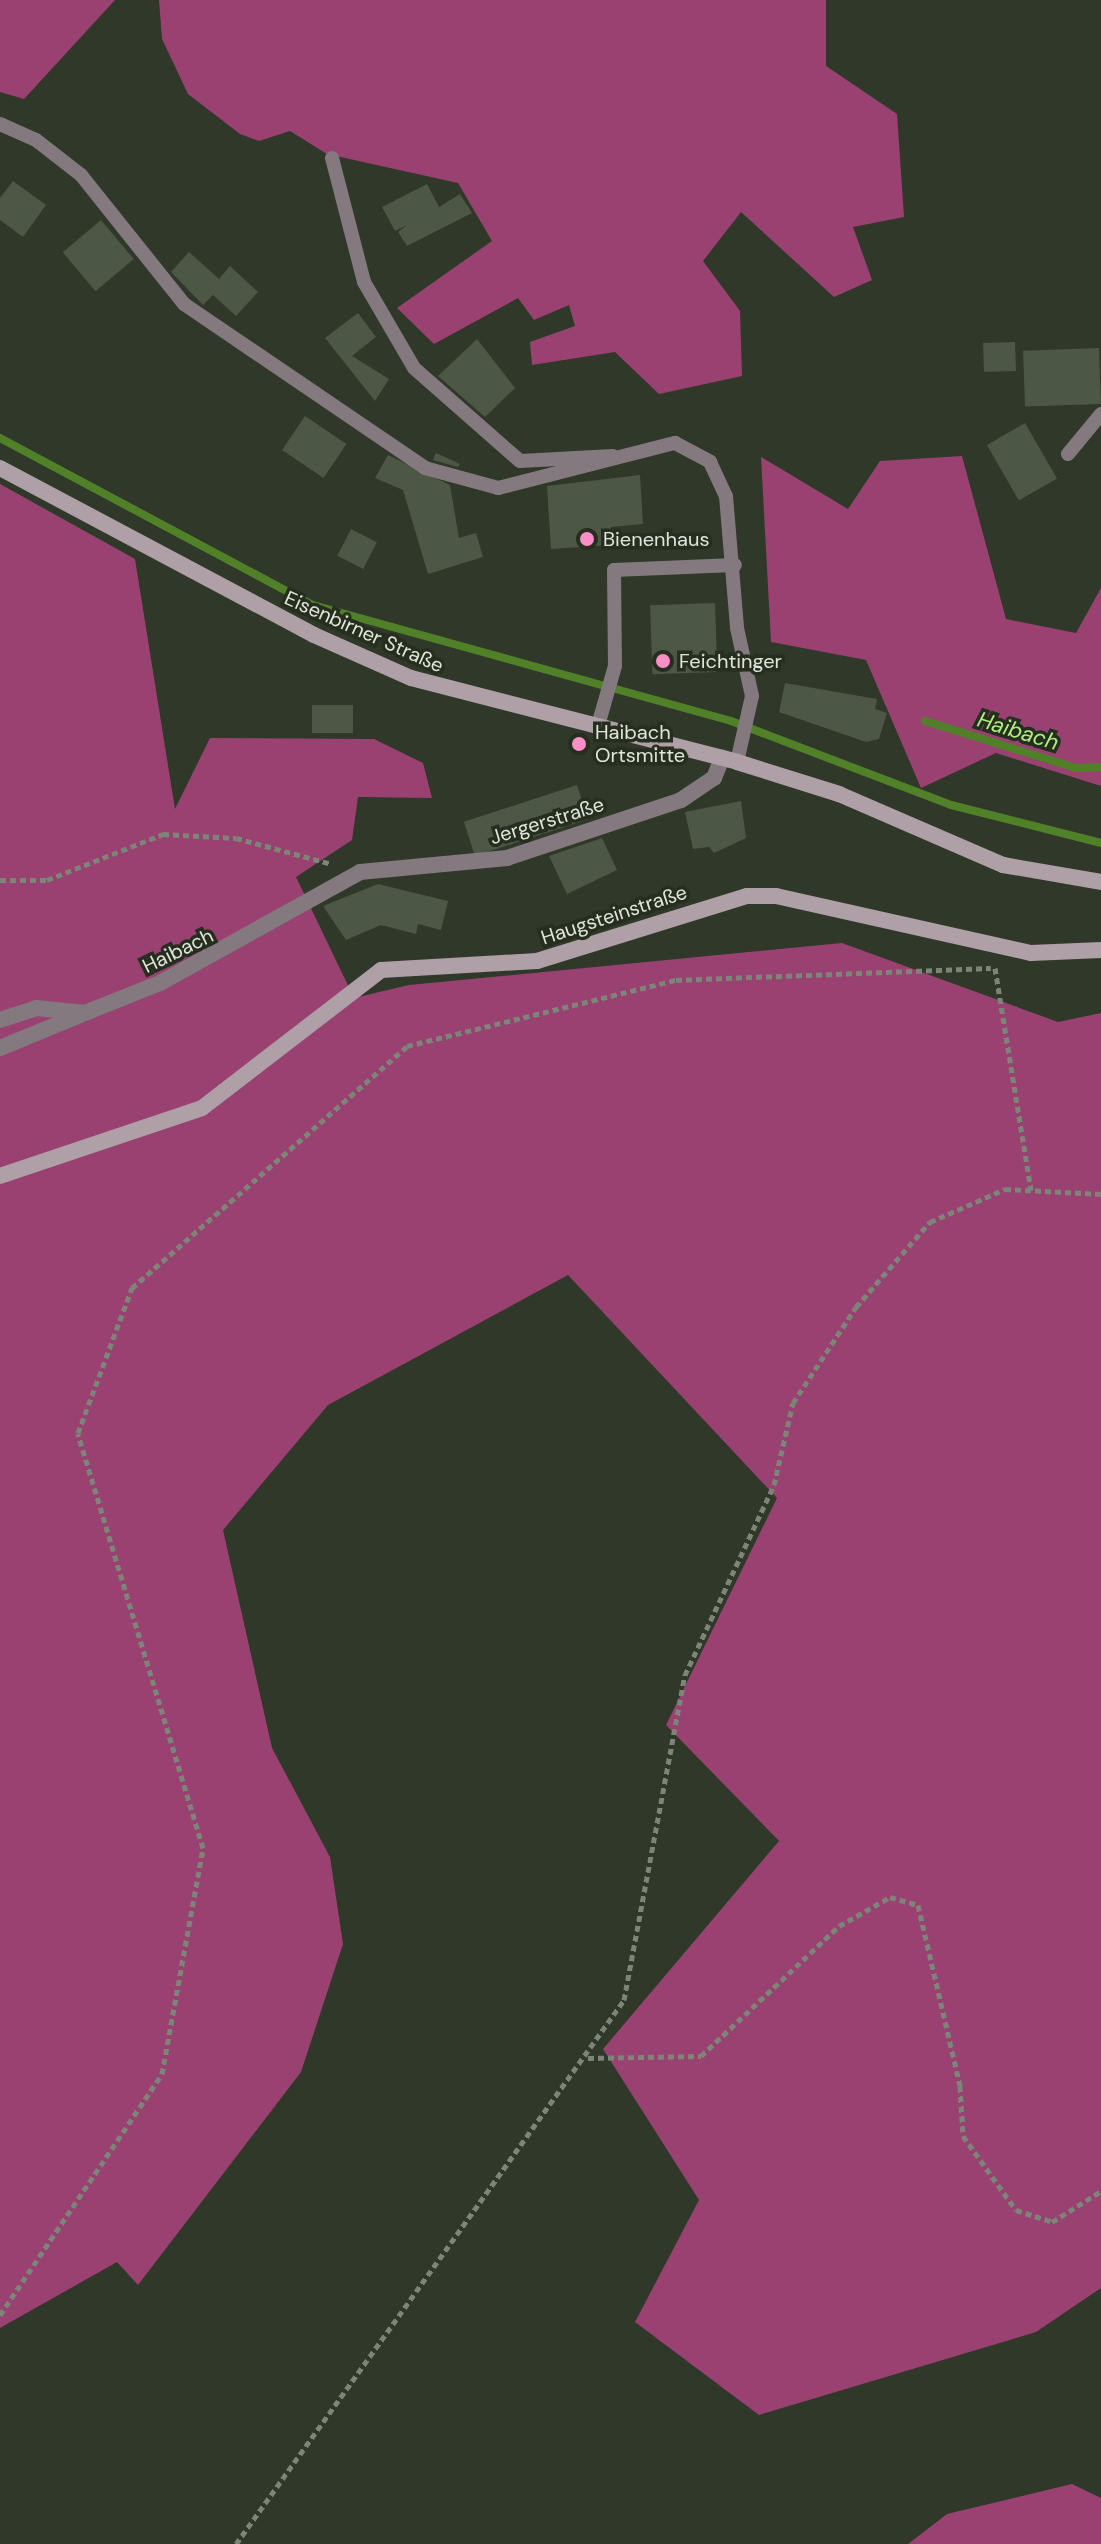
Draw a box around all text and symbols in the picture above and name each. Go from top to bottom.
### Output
place label: Bienenhaus [603,527,709,551]
marker: Bienenhaus [578,530,596,548]
street label: Eisenbirner Straße [281,586,447,678]
place label: Feichtinger [679,649,782,673]
marker: Feichtinger [654,652,672,670]
water label: Haibach [974,706,1062,756]
place label: Haibach Ortsmitte [595,720,685,767]
marker: Haibach Ortsmitte [570,735,588,753]
street label: Jergerstraße [487,792,607,850]
street label: Haugsteinstraße [538,880,690,950]
street label: Haibach [139,924,217,978]

